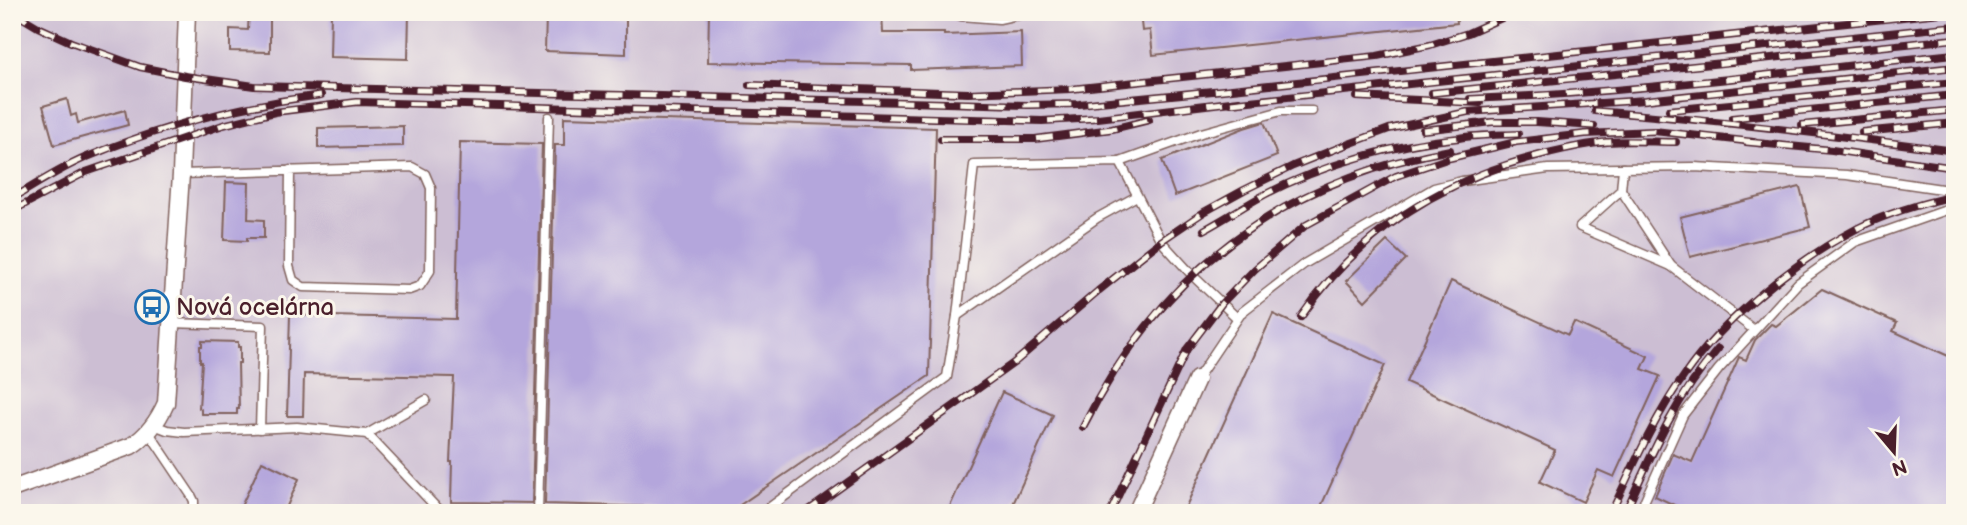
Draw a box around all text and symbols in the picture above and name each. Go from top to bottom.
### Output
bus stop icon: Nová ocelárna [133,288,171,326]
place label: Nová ocelárna [176,293,334,322]
north arrow [1858,416,1928,486]
text: N [1889,453,1910,480]

